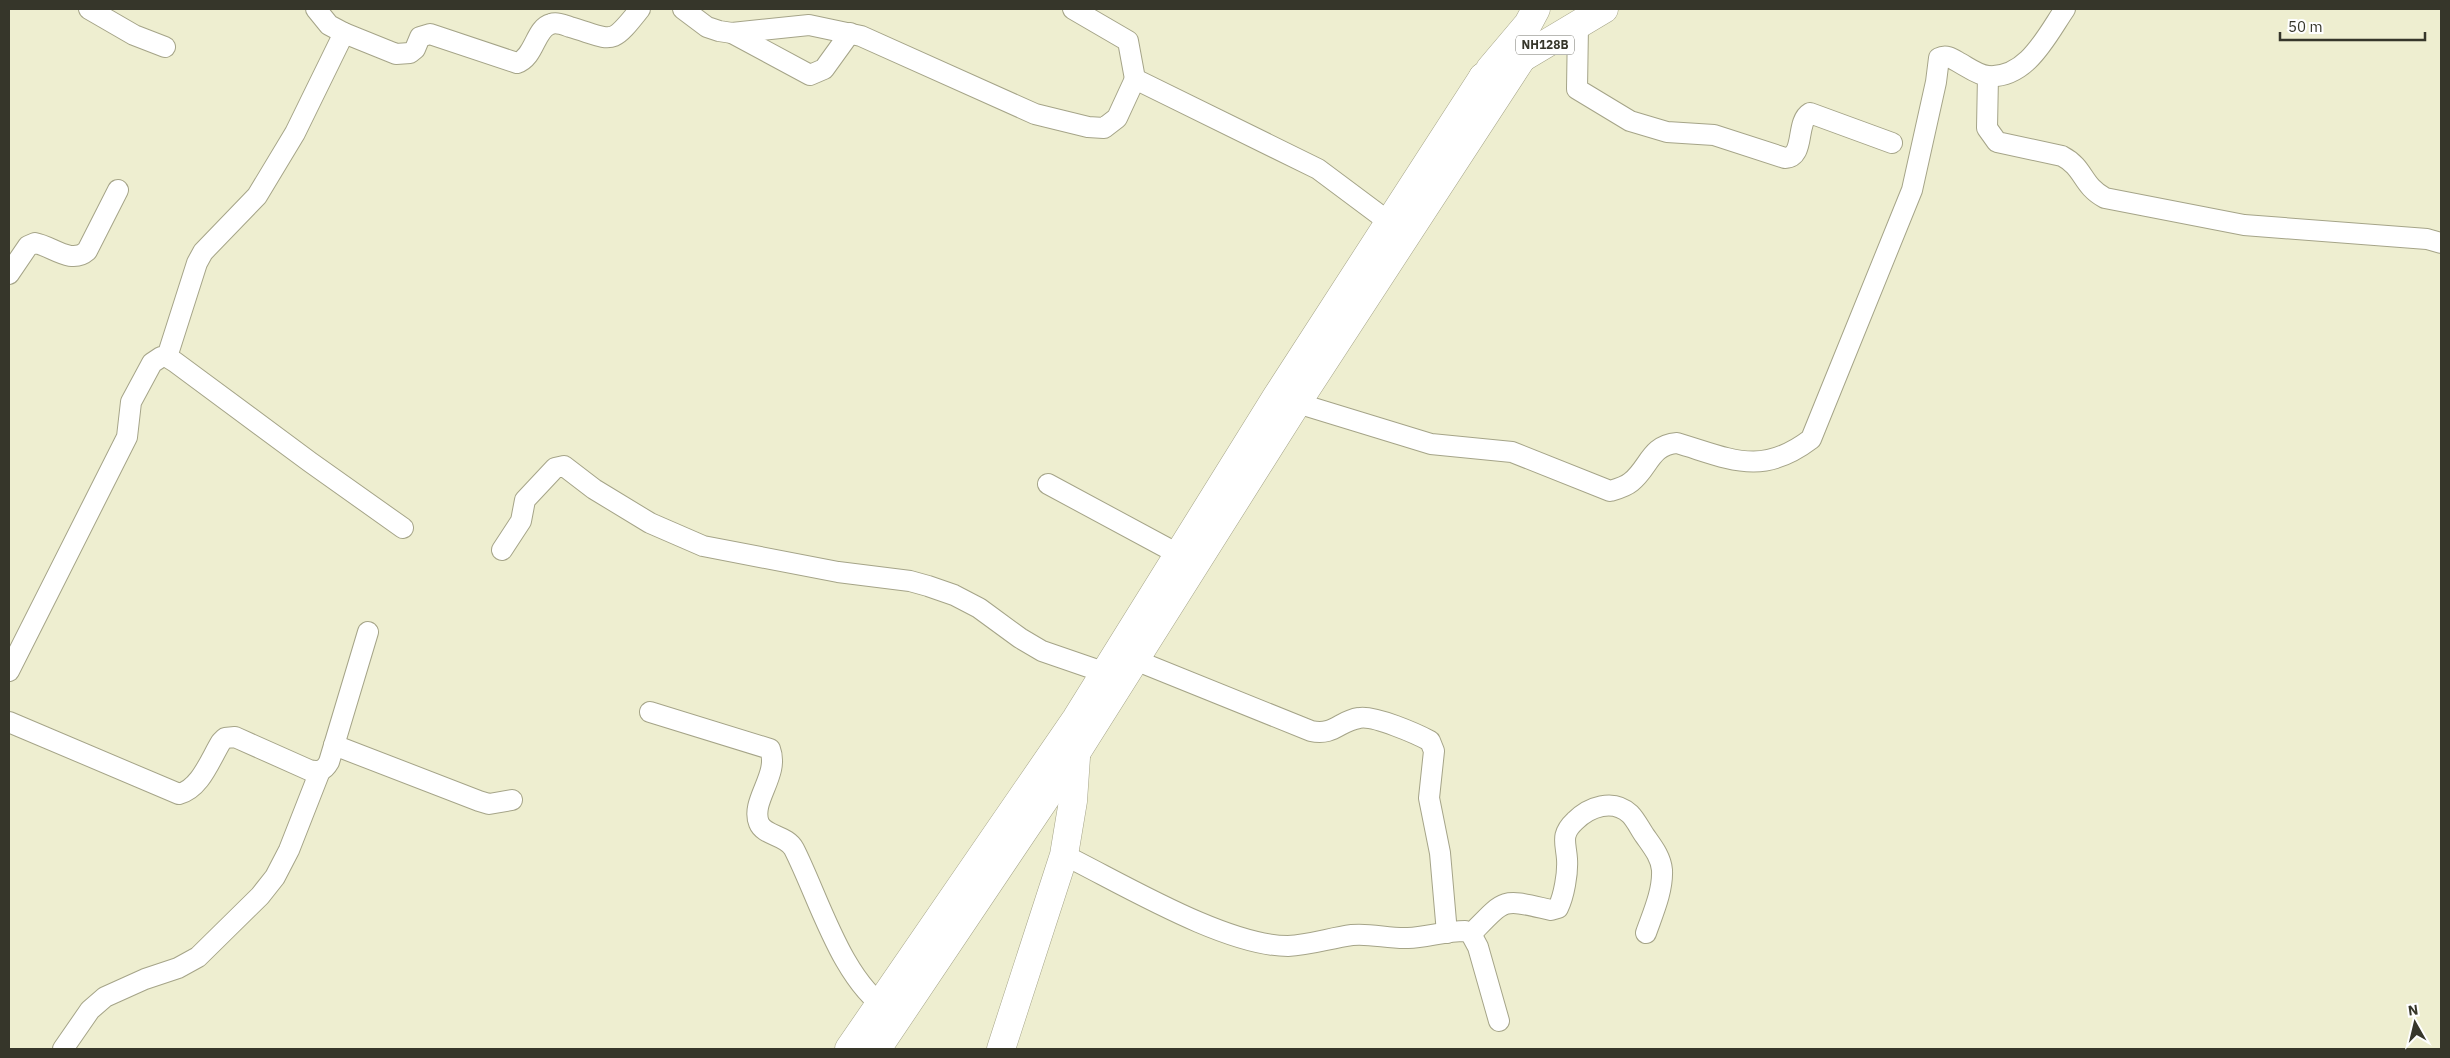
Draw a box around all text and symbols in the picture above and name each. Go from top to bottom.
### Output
scale bar [2280,10,2425,42]
text: 50 m [2288,17,2323,36]
road number: NH128B [1516,36,1574,54]
north arrow [2390,998,2440,1048]
text: N [2407,1001,2419,1020]

